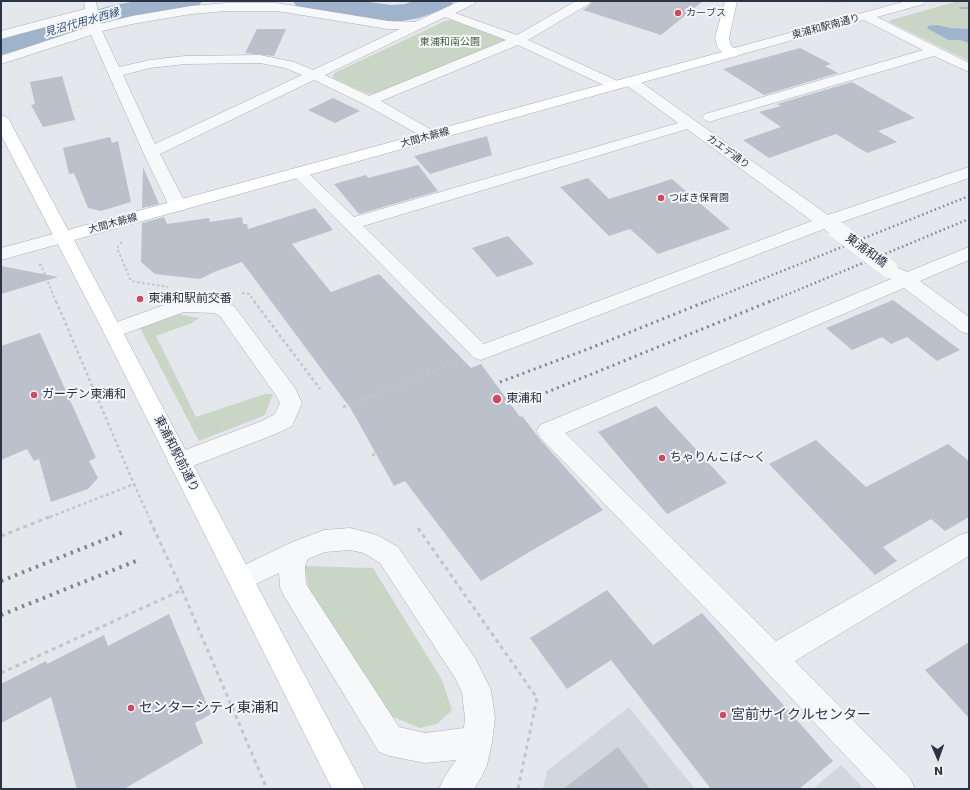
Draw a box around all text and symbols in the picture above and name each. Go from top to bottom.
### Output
water label: 見沼代用水西縁 [43,6,121,40]
place label: カーブス [686,7,726,19]
marker: カーブス [673,8,683,18]
street label: 東浦和駅南通り [791,12,861,42]
park label: 東浦和南公園 [420,36,480,48]
street label: 大間木蕨線 [399,126,451,150]
street label: カエデ通り [704,132,752,172]
place label: つばき保育園 [669,192,729,204]
marker: つばき保育園 [656,193,666,203]
street label: 大間木蕨線 [87,212,139,236]
street label: 東浦和橋 [842,231,890,271]
place label: 東浦和駅前交番 [148,292,232,306]
marker: 東浦和駅前交番 [135,294,145,304]
place label: ガーデン東浦和 [42,388,126,402]
marker: ガーデン東浦和 [29,390,39,400]
place label: 東浦和 [506,392,542,406]
marker: 東浦和 [491,393,503,405]
street label: 東浦和駅前通り [151,413,201,495]
place label: ちゃりんこぱ～く [670,451,766,465]
marker: ちゃりんこぱ～く [657,453,667,463]
place label: センターシティ東浦和 [139,700,279,716]
marker: センターシティ東浦和 [126,703,136,713]
place label: 宮前サイクルセンター [731,707,871,723]
marker: 宮前サイクルセンター [718,710,728,720]
north arrow [918,738,958,778]
text: N [934,764,943,777]

